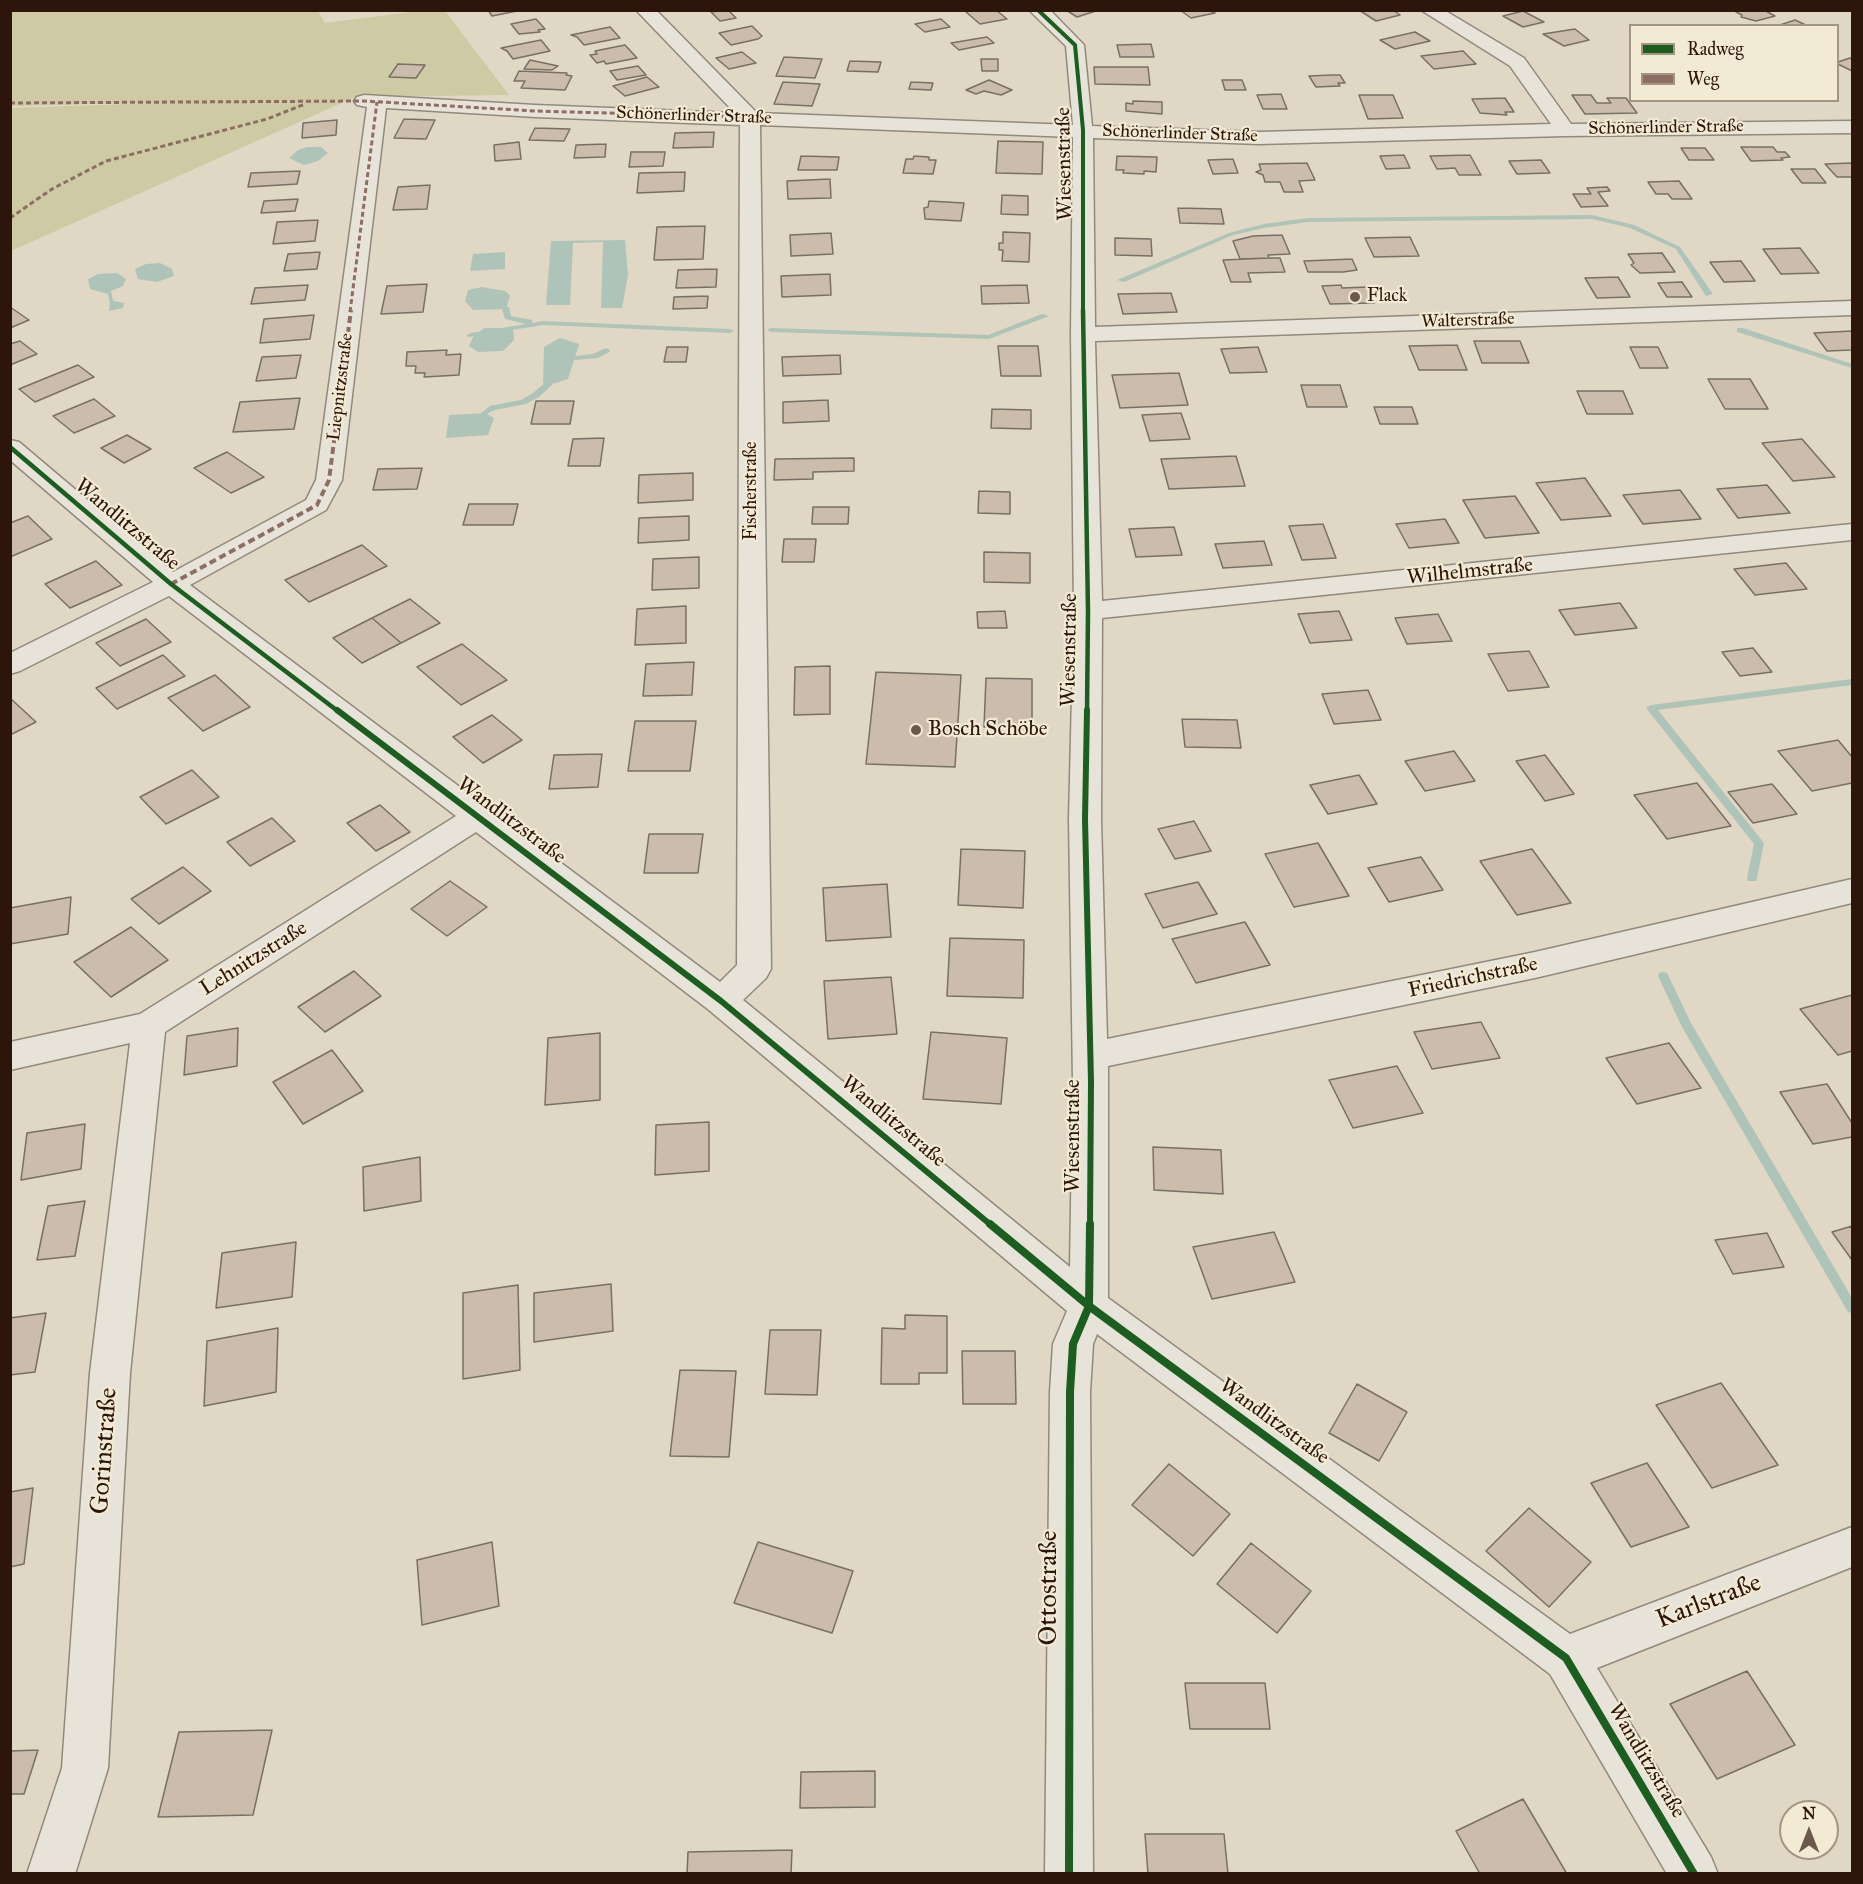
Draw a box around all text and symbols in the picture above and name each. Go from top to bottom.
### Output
legend [1629,24,1839,102]
text: Radweg [1687,38,1744,60]
text: Weg [1687,68,1719,90]
street label: Schönerlinder Straße [616,102,772,130]
street label: Wiesenstraße [1051,107,1079,221]
street label: Schönerlinder Straße [1588,116,1744,140]
street label: Schönerlinder Straße [1102,120,1258,148]
place label: Flack [1367,286,1407,308]
marker: Flack [1348,290,1362,304]
street label: Walterstraße [1421,309,1515,333]
street label: Liepnitzstraße [324,332,358,442]
street label: Fischerstraße [741,441,763,541]
street label: Wandlitzstraße [69,474,185,576]
street label: Wilhelmstraße [1406,553,1534,591]
street label: Wiesenstraße [1056,593,1084,707]
place label: Bosch Schöbe [928,717,1048,743]
marker: Bosch Schöbe [909,723,923,737]
street label: Wandlitzstraße [452,772,570,870]
street label: Lehnitzstraße [196,916,312,1002]
street label: Friedrichstraße [1406,952,1540,1004]
street label: Wandlitzstraße [835,1071,951,1173]
street label: Wiesenstraße [1061,1079,1087,1193]
street label: Wandlitzstraße [1214,1374,1334,1470]
street label: Gorinstraße [85,1387,125,1515]
street label: Ottostraße [1034,1530,1066,1646]
street label: Karlstraße [1652,1568,1766,1636]
street label: Wandlitzstraße [1602,1699,1690,1823]
north arrow [1779,1800,1839,1860]
text: N [1802,1804,1816,1823]

